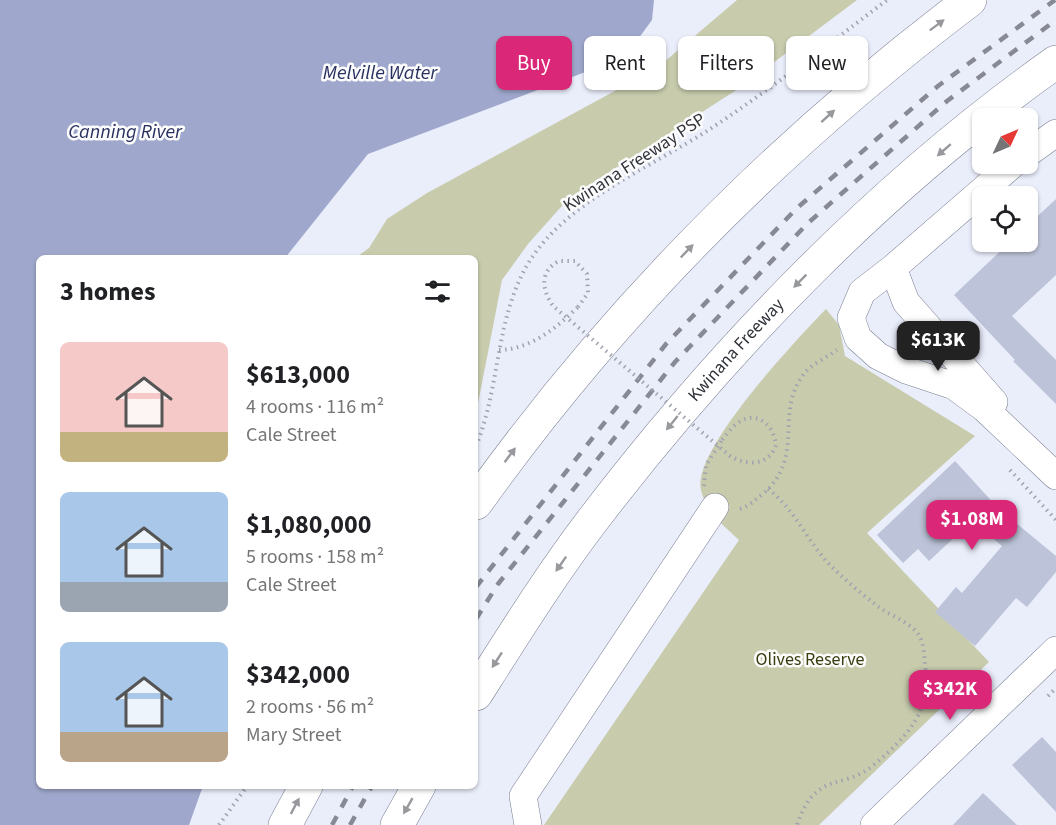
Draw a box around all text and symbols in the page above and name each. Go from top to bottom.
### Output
one-way arrow [930,19,945,31]
chip: Buy [496,36,572,90]
chip: Rent [584,36,666,90]
chip: Filters [678,36,774,90]
chip: New [786,36,868,90]
water label: Melville Water [323,59,438,87]
street label: Kwinana Freeway PSP [558,107,710,218]
north arrow [972,108,1038,174]
map controls [972,108,1038,252]
one-way arrow [820,110,835,123]
water label: Canning River [68,118,183,146]
one-way arrow [936,144,952,157]
button: locate [972,186,1038,252]
one-way arrow [680,244,694,258]
text: 3 homes [60,273,155,310]
one-way arrow [793,274,807,288]
icon: filters [421,275,454,308]
street label: Kwinana Freeway [682,292,790,407]
pin: $613K [896,321,980,372]
text: $613K [911,326,965,354]
text: $613,000 [246,356,350,393]
icon: home [108,366,180,438]
text: 4 rooms · 116 m² [246,393,384,421]
one-way arrow [665,415,678,431]
text: Cale Street [246,421,337,449]
one-way arrow [504,448,516,464]
pin: $1.08M [923,500,1021,551]
text: $1.08M [940,505,1004,533]
text: $1,080,000 [246,506,371,543]
icon: home [108,516,180,588]
text: 5 rooms · 158 m² [246,543,384,571]
one-way arrow [555,556,567,572]
text: Cale Street [246,571,337,599]
park label: Olives Reserve [756,647,864,672]
one-way arrow [491,652,503,668]
text: $342,000 [246,656,350,693]
icon: home [108,666,180,738]
pin: $342K [908,670,992,721]
text: $342K [923,675,977,703]
text: 2 rooms · 56 m² [246,693,374,721]
text: Mary Street [246,721,342,749]
one-way arrow [290,797,300,814]
one-way arrow [403,797,413,814]

